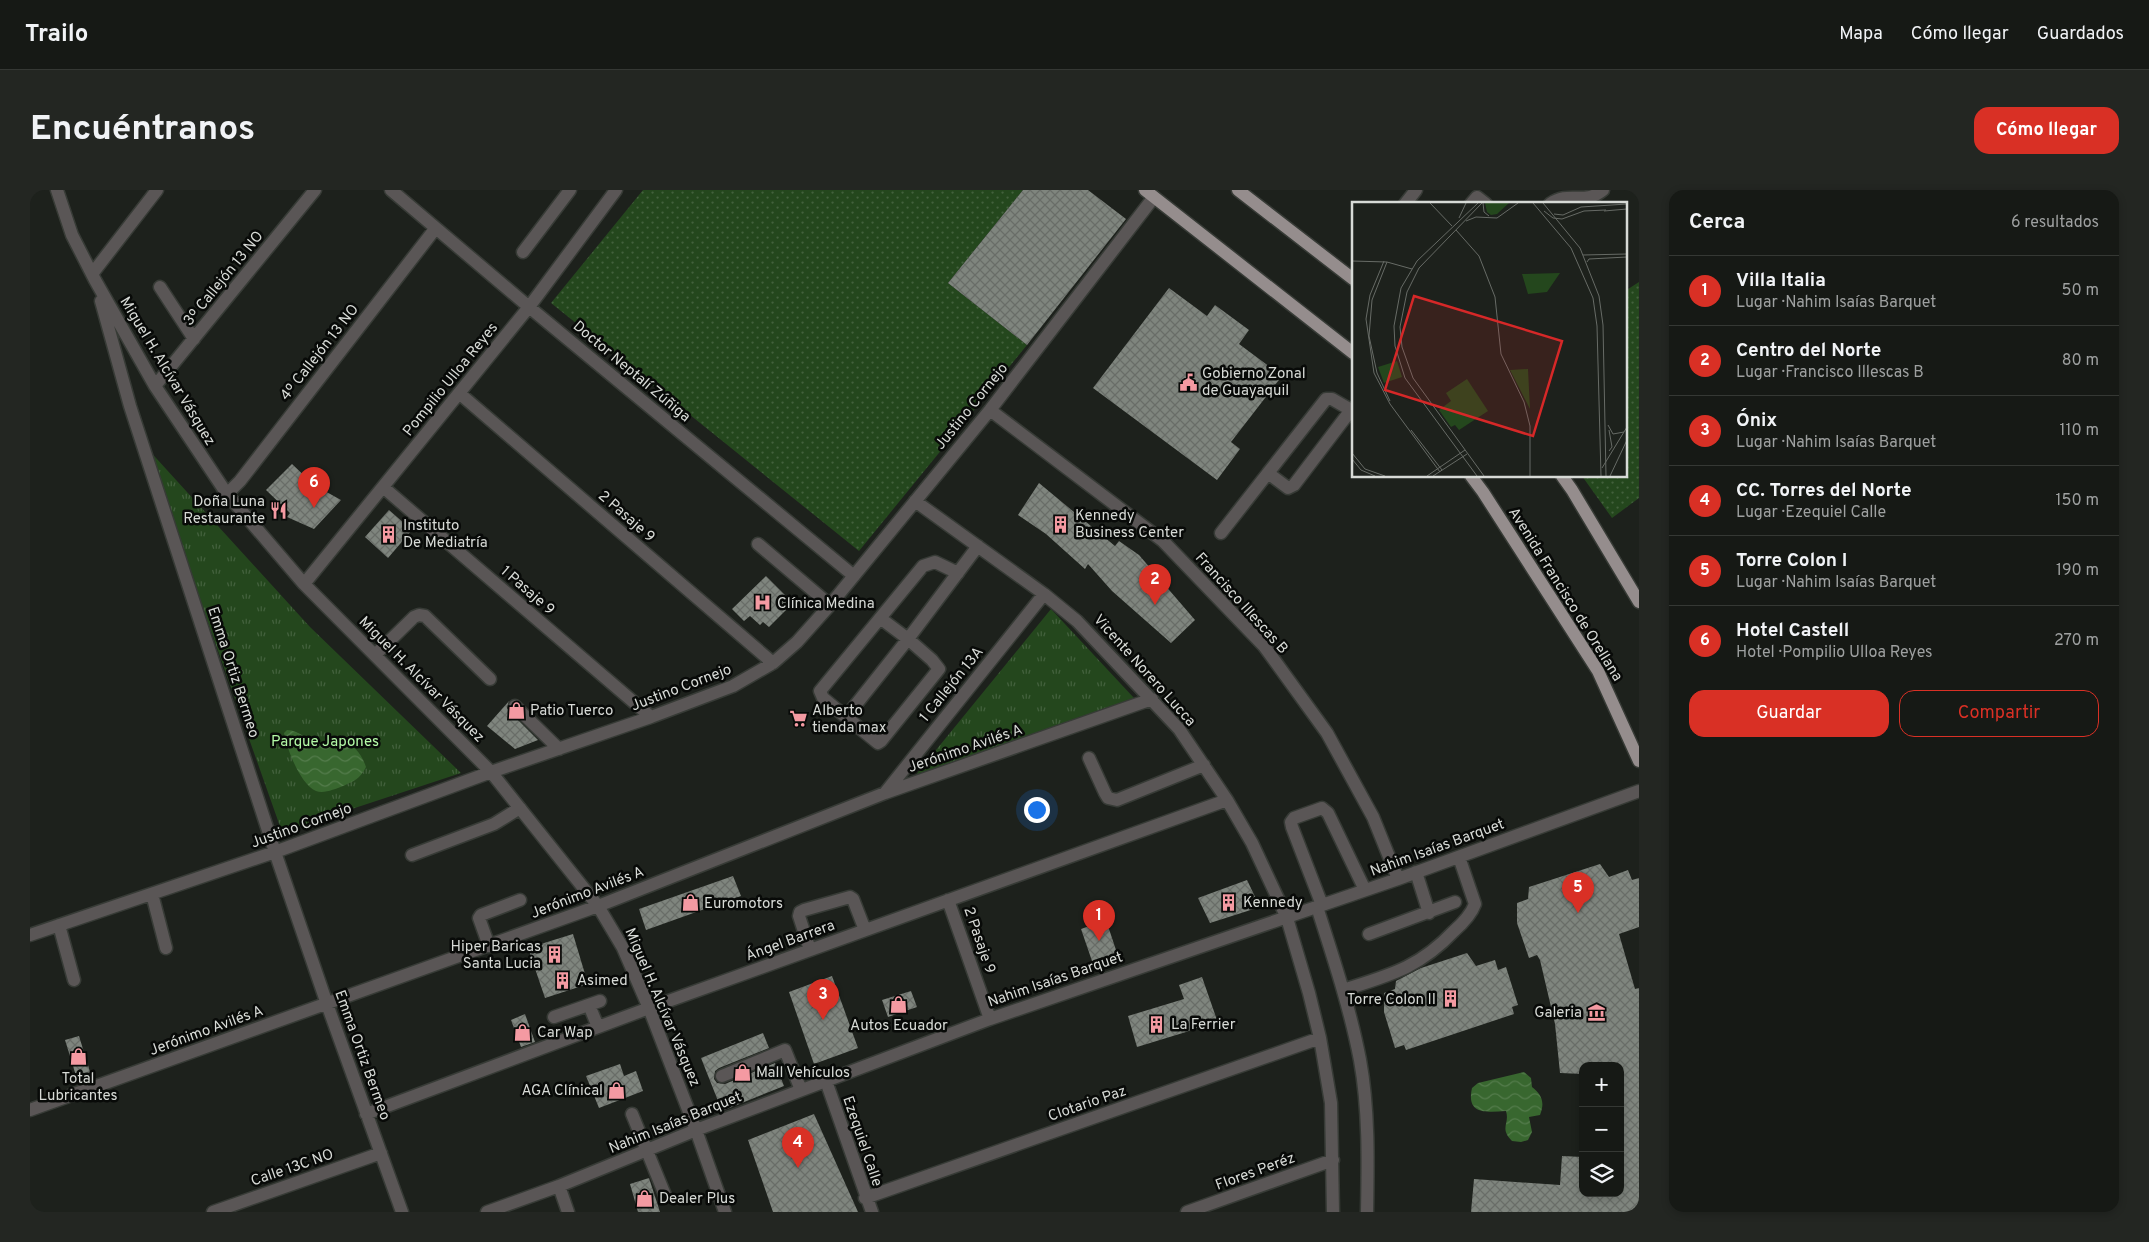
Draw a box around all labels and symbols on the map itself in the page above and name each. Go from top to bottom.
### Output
inset map [1352,202,1626,478]
street label: 3º Callejón 13 NO [180,228,268,330]
street label: Miguel H. Alcívar Vásquez [115,294,219,450]
street label: 4º Callejón 13 NO [277,301,364,405]
street label: Doctor Neptalí Zúñiga [568,317,694,427]
street label: Pompilio Ulloa Reyes [399,319,503,441]
street label: Justino Cornejo [931,360,1013,454]
place label: Gobierno Zonal de Guayaquil [1202,365,1306,401]
public building icon: Gobierno Zonal de Guayaquil [1178,372,1198,392]
pin: 6 [298,467,330,508]
street label: 2 Pasaje 9 [594,487,658,547]
place label: Doña Luna Restaurante [183,493,265,529]
restaurant icon: Doña Luna Restaurante [269,500,289,520]
street label: Avenida Francisco de Orellana [1503,504,1626,685]
place label: Kennedy Business Center [1075,507,1184,543]
building icon: Kennedy Business Center [1051,514,1071,534]
place label: Instituto De Mediatría [403,517,488,553]
building icon: Instituto De Mediatría [379,524,399,544]
street label: Francisco Illescas B [1190,549,1291,659]
street label: 1 Pasaje 9 [496,562,558,620]
pin: 2 [1139,564,1171,605]
hospital icon: Clínica Medina [753,593,773,613]
place label: Clínica Medina [777,595,875,614]
street label: Emma Ortiz Bermeo [202,604,263,741]
street label: Vicente Norero Lucca [1089,611,1199,731]
street label: Miguel H. Alcívar Vásquez [354,613,488,747]
street label: 1 Callejón 13A [916,643,988,726]
street label: Justino Cornejo [629,661,734,716]
shop icon: Patio Tuerco [506,700,526,720]
place label: Patio Tuerco [530,702,613,721]
place label: Alberto tienda max [812,702,887,738]
supermarket icon: Alberto tienda max [788,709,808,729]
street label: Jerónimo Avilés A [906,721,1025,778]
park label: Parque Japones [271,733,379,752]
your location [1024,797,1050,823]
street label: Justino Cornejo [248,799,355,853]
street label: Nahim Isaías Barquet [1368,815,1507,882]
street label: Jerónimo Avilés A [528,863,647,924]
pin: 5 [1562,872,1594,913]
building icon: Kennedy [1219,892,1239,912]
shop icon: Euromotors [680,893,700,913]
place label: Kennedy [1243,894,1303,913]
place label: Euromotors [704,895,783,914]
pin: 1 [1083,900,1115,941]
street label: 2 Pasaje 9 [958,905,999,976]
street label: Ángel Barrera [743,916,838,966]
street label: Miguel H. Alcívar Vásquez [620,925,704,1090]
place label: Hiper Baricas Santa Lucia [450,938,541,974]
building icon: Hiper Baricas Santa Lucia [545,945,565,965]
street label: Nahim Isaías Barquet [986,948,1125,1012]
building icon: Asimed [553,970,573,990]
place label: Asimed [577,972,628,991]
pin: 3 [807,979,839,1020]
street label: Emma Ortiz Bermeo [329,988,394,1123]
building icon: Torre Colon II [1440,989,1460,1009]
place label: Torre Colon II [1347,991,1436,1010]
shop icon: Autos Ecuador [889,994,909,1014]
street label: Jerónimo Avilés A [147,1002,266,1061]
museum icon: Galeria [1586,1002,1606,1022]
place label: Galeria [1534,1004,1582,1023]
building icon: La Ferrier [1147,1014,1167,1034]
place label: La Ferrier [1171,1016,1236,1035]
place label: Autos Ecuador [850,1017,948,1036]
shop icon: Car Wap [513,1022,533,1042]
place label: Car Wap [537,1024,593,1043]
shop icon: Total Lubricantes [68,1047,88,1067]
shop icon: Mall Vehículos [732,1062,752,1082]
place label: Mall Vehículos [756,1064,850,1083]
place label: Total Lubricantes [39,1070,117,1106]
shop icon: AGA Clínical [607,1080,627,1100]
place label: AGA Clínical [521,1082,603,1101]
street label: Clotario Paz [1046,1082,1129,1127]
street label: Nahim Isaías Barquet [606,1088,745,1159]
street label: Ezequiel Calle [837,1094,886,1189]
pin: 4 [782,1127,814,1168]
street label: Calle 13C NO [249,1145,336,1191]
street label: Flores Peréz [1213,1149,1298,1196]
shop icon: Dealer Plus [635,1188,655,1208]
place label: Dealer Plus [659,1190,735,1209]

